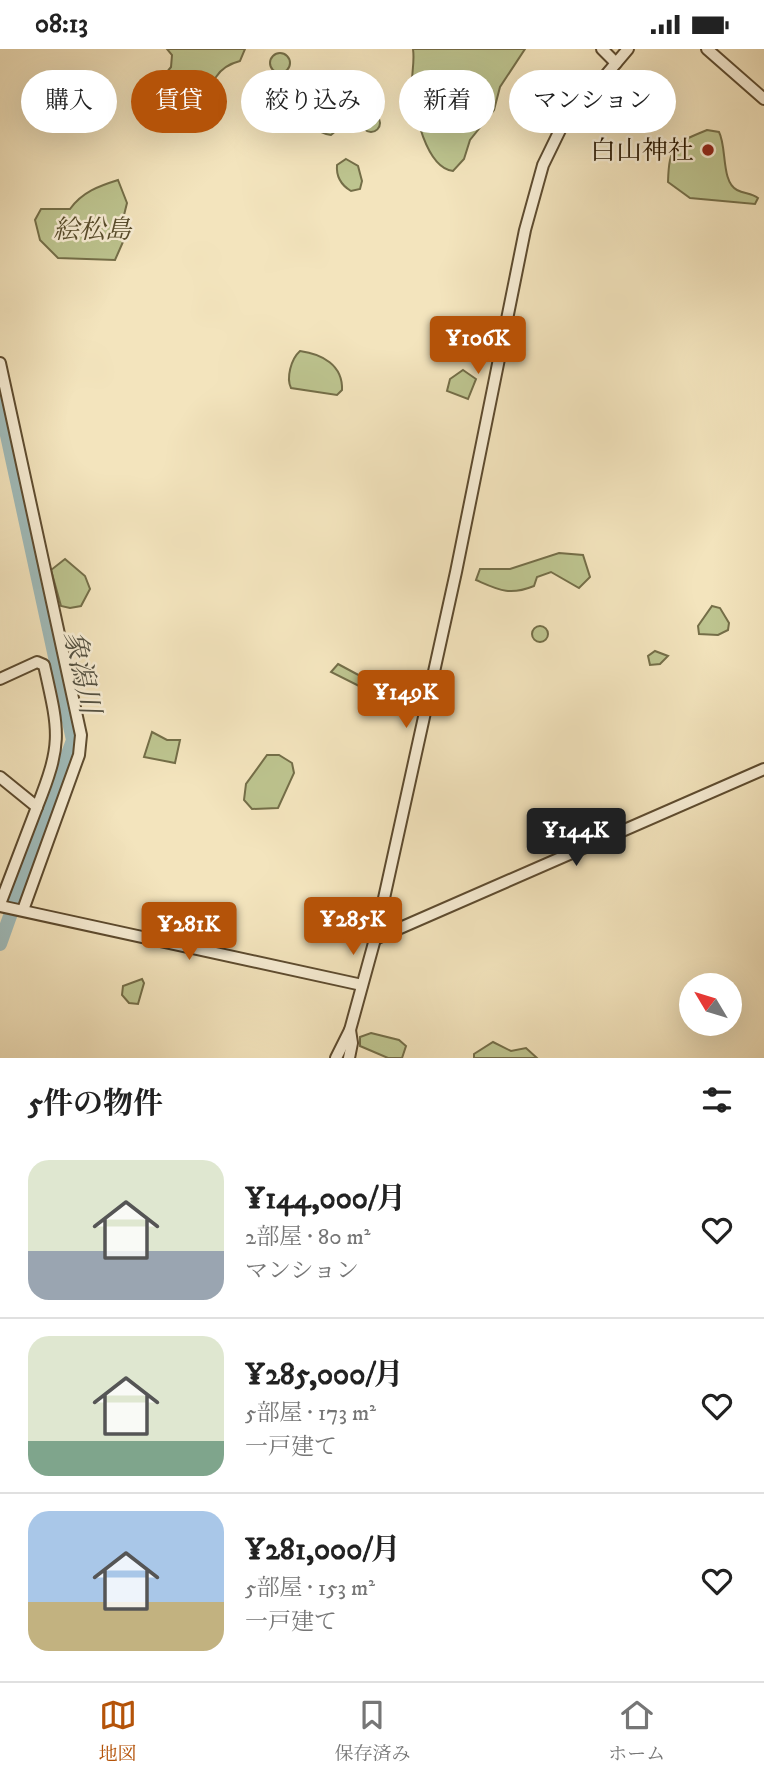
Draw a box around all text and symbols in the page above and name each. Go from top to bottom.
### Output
text: 08:13 [35,8,88,41]
chip: 購入 [21,70,117,133]
chip: 賃貸 [131,70,227,133]
chip: 絞り込み [241,70,385,133]
chip: 新着 [399,70,495,133]
chip: マンション [509,70,676,133]
place label: 白山神社 [590,135,694,168]
marker: 白山神社 [700,142,716,158]
park label: 絵松島 [53,214,133,247]
pin: ¥106K [429,317,527,376]
text: ¥106K [446,324,510,353]
water label: 象潟川 [56,628,108,720]
pin: ¥149K [357,671,455,730]
text: ¥149K [374,678,438,707]
pin: ¥144K [527,809,625,868]
text: ¥144K [543,816,609,845]
pin: ¥285K [304,897,402,957]
pin: ¥281K [140,902,238,962]
text: ¥285K [320,905,386,934]
text: ¥281K [158,910,220,939]
north arrow [679,973,742,1036]
map controls [679,973,742,1036]
icon: filters [698,1081,736,1119]
text: 5件の物件 [28,1086,163,1123]
text: ¥144,000/月 [245,1181,406,1218]
icon: home [84,1188,168,1272]
icon: heart [698,1211,736,1249]
text: 2部屋 · 80 m² [245,1223,371,1252]
text: マンション [245,1257,359,1286]
text: ¥285,000/月 [245,1357,404,1394]
icon: home [84,1364,168,1448]
icon: heart [698,1387,736,1425]
text: 5部屋 · 173 m² [245,1399,376,1428]
text: 一戸建て [245,1433,337,1462]
text: ¥281,000/月 [245,1532,401,1569]
icon: home [84,1539,168,1623]
icon: heart [698,1562,736,1600]
text: 5部屋 · 153 m² [245,1574,375,1603]
text: 一戸建て [245,1608,337,1637]
tab: 地図 [99,1696,137,1766]
tab: 保存済み [334,1696,410,1766]
tab: ホーム [608,1696,665,1766]

